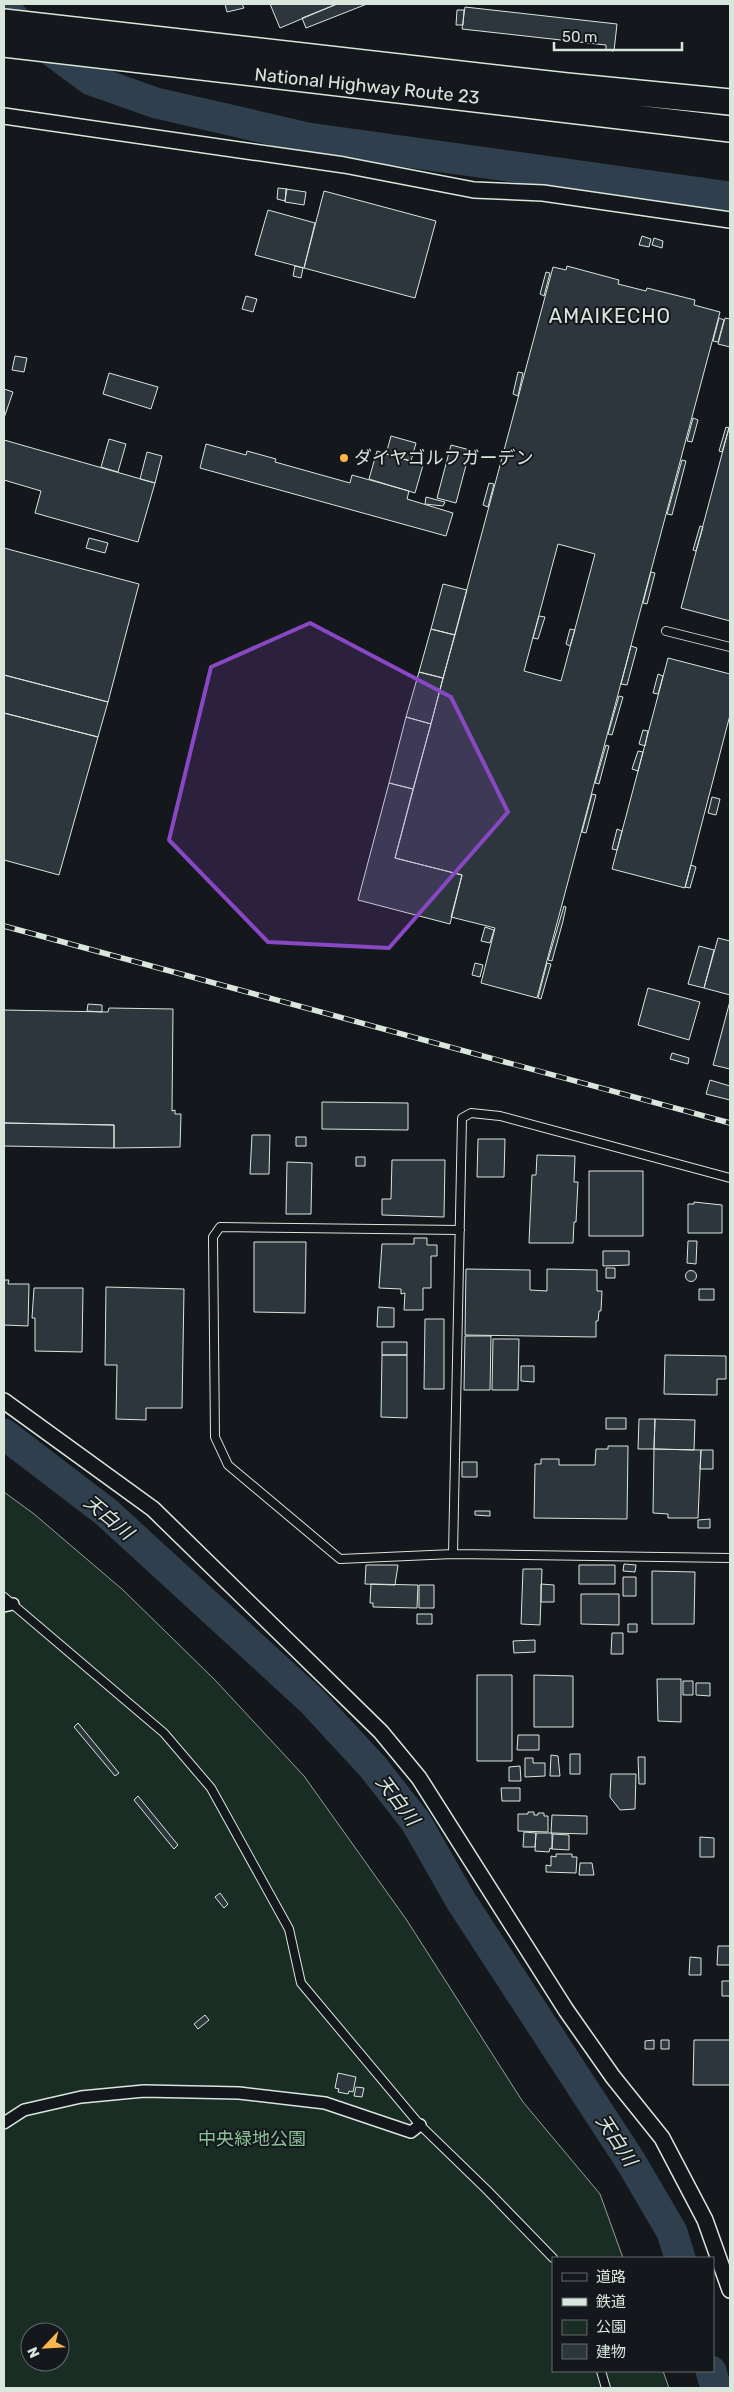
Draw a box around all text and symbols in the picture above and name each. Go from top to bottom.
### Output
scale bar [554,20,682,52]
text: 50 m [562,28,597,46]
street label: National Highway Route 23 [253,63,481,109]
district label: AMAIKECHO [549,304,671,328]
place label: ダイヤゴルフガーデン [354,447,533,469]
marker: ダイヤゴルフガーデン [338,452,350,464]
water label: 天白川 [79,1490,139,1546]
water label: 天白川 [371,1771,425,1832]
water label: 天白川 [591,2110,643,2172]
park label: 中央緑地公園 [198,2128,306,2150]
legend [552,2257,714,2372]
text: 道路 [596,2268,626,2286]
text: 鉄道 [596,2293,626,2311]
text: 公園 [596,2318,626,2336]
north arrow [20,2322,70,2372]
text: 建物 [596,2343,626,2361]
text: N [24,2344,44,2360]

